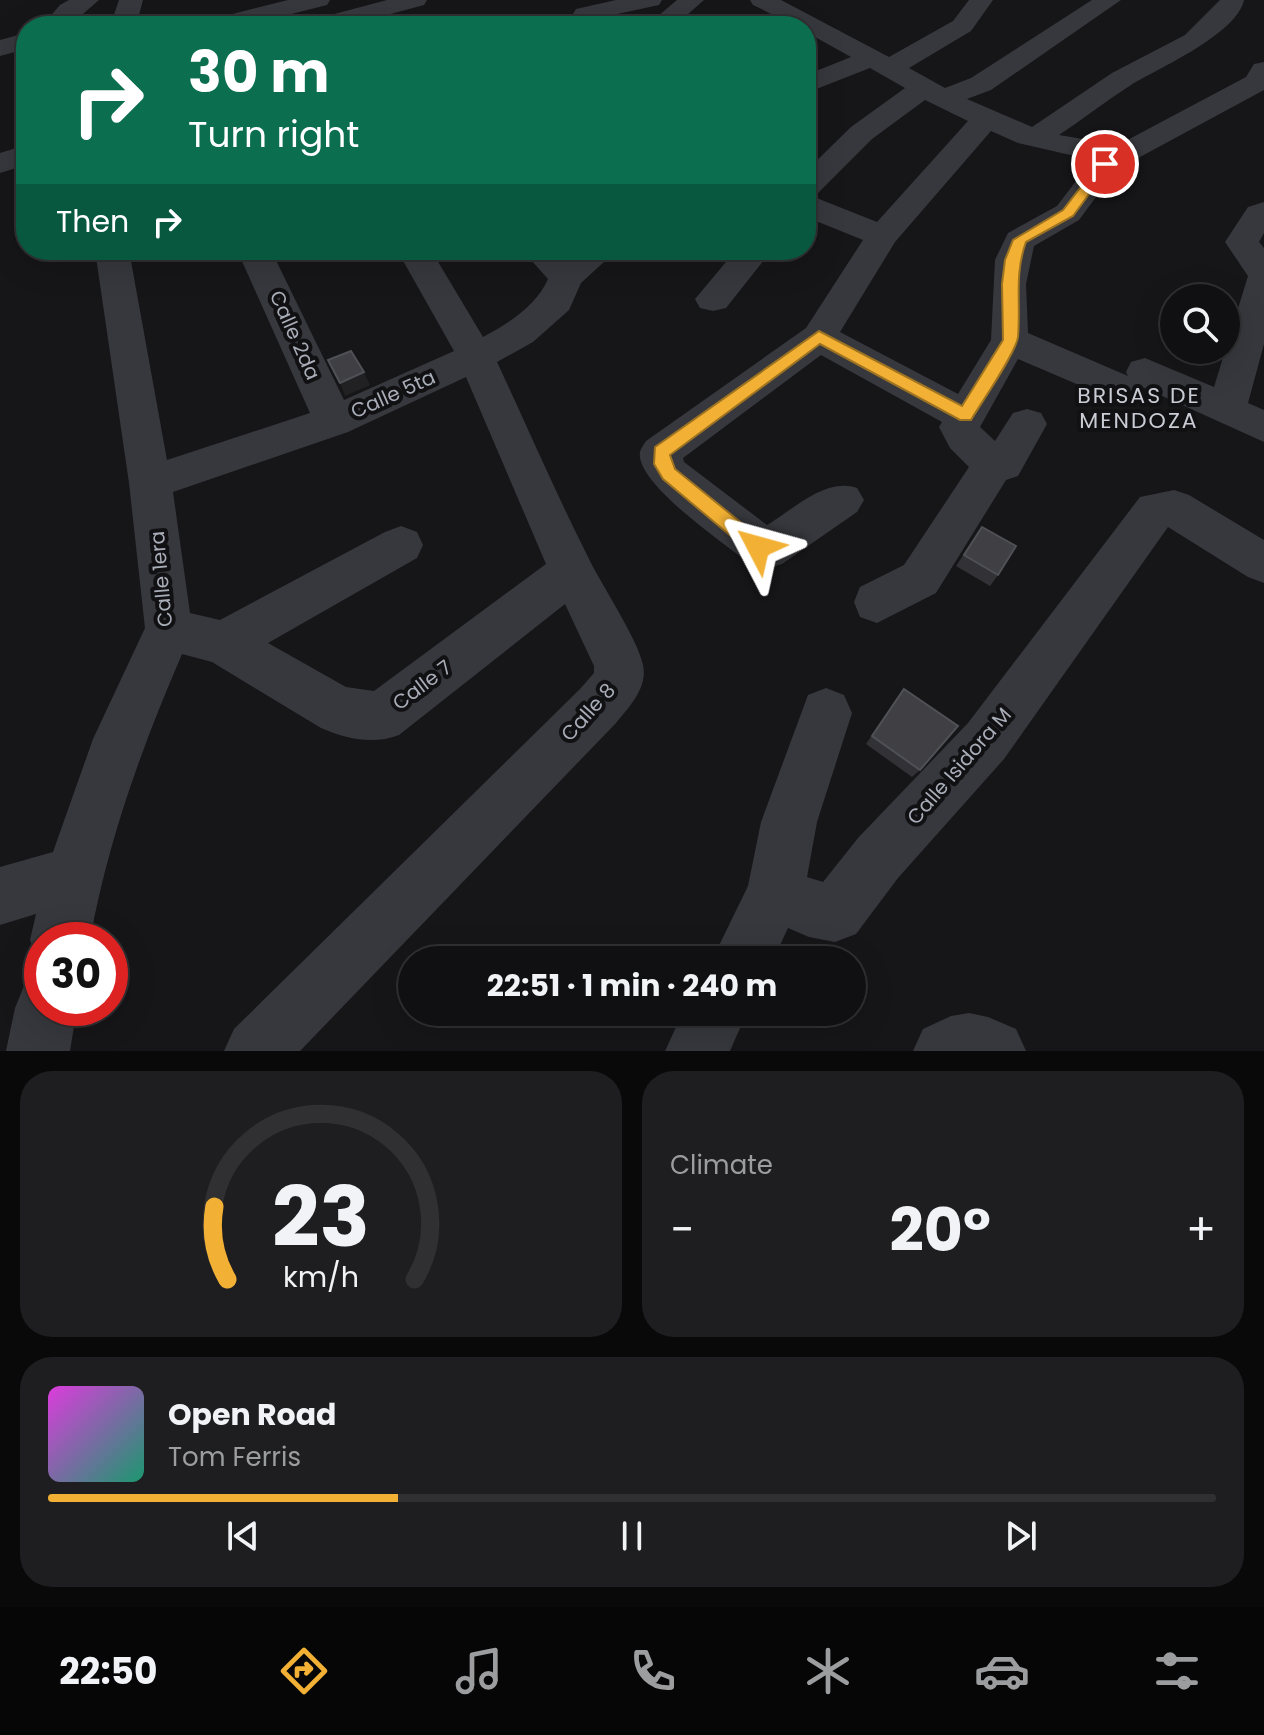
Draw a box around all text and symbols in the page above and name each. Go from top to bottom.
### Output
text: 30 m [188,33,330,112]
icon: right [56,48,160,152]
text: Turn right [188,109,359,160]
pin [1071,130,1139,198]
icon: arrive [1083,142,1127,186]
text: Then [56,200,129,243]
icon: right [145,200,189,244]
map controls [1160,284,1240,364]
button: search [1160,284,1240,364]
street label: Calle 2da [263,286,327,384]
street label: Calle 5ta [346,363,440,425]
district label: BRISAS DE MENDOZA [1077,380,1201,436]
position arrow [716,505,800,589]
street label: Calle 1era [143,530,179,628]
street label: Calle 7 [387,653,457,716]
street label: Calle 8 [554,677,622,747]
street label: Calle Isidora M [900,701,1018,831]
speed limit sign: 30 [24,922,128,1026]
text: 22:51 · 1 min · 240 m [487,964,777,1007]
text: Climate [670,1147,773,1183]
text: 23 [272,1159,370,1275]
text: 20° [890,1188,991,1272]
text: − [670,1199,694,1260]
text: + [1186,1199,1216,1260]
text: km/h [283,1257,359,1297]
text: Open Road [168,1393,336,1436]
text: Tom Ferris [168,1439,301,1475]
icon: previous [221,1514,265,1558]
icon: pause [610,1514,654,1558]
icon: next [999,1514,1043,1558]
icon: directions [276,1643,332,1699]
icon: music [451,1643,507,1699]
icon: phone [625,1643,681,1699]
icon: climate [800,1643,856,1699]
icon: car [974,1643,1030,1699]
icon: filters [1149,1643,1205,1699]
text: 22:50 [59,1646,157,1697]

